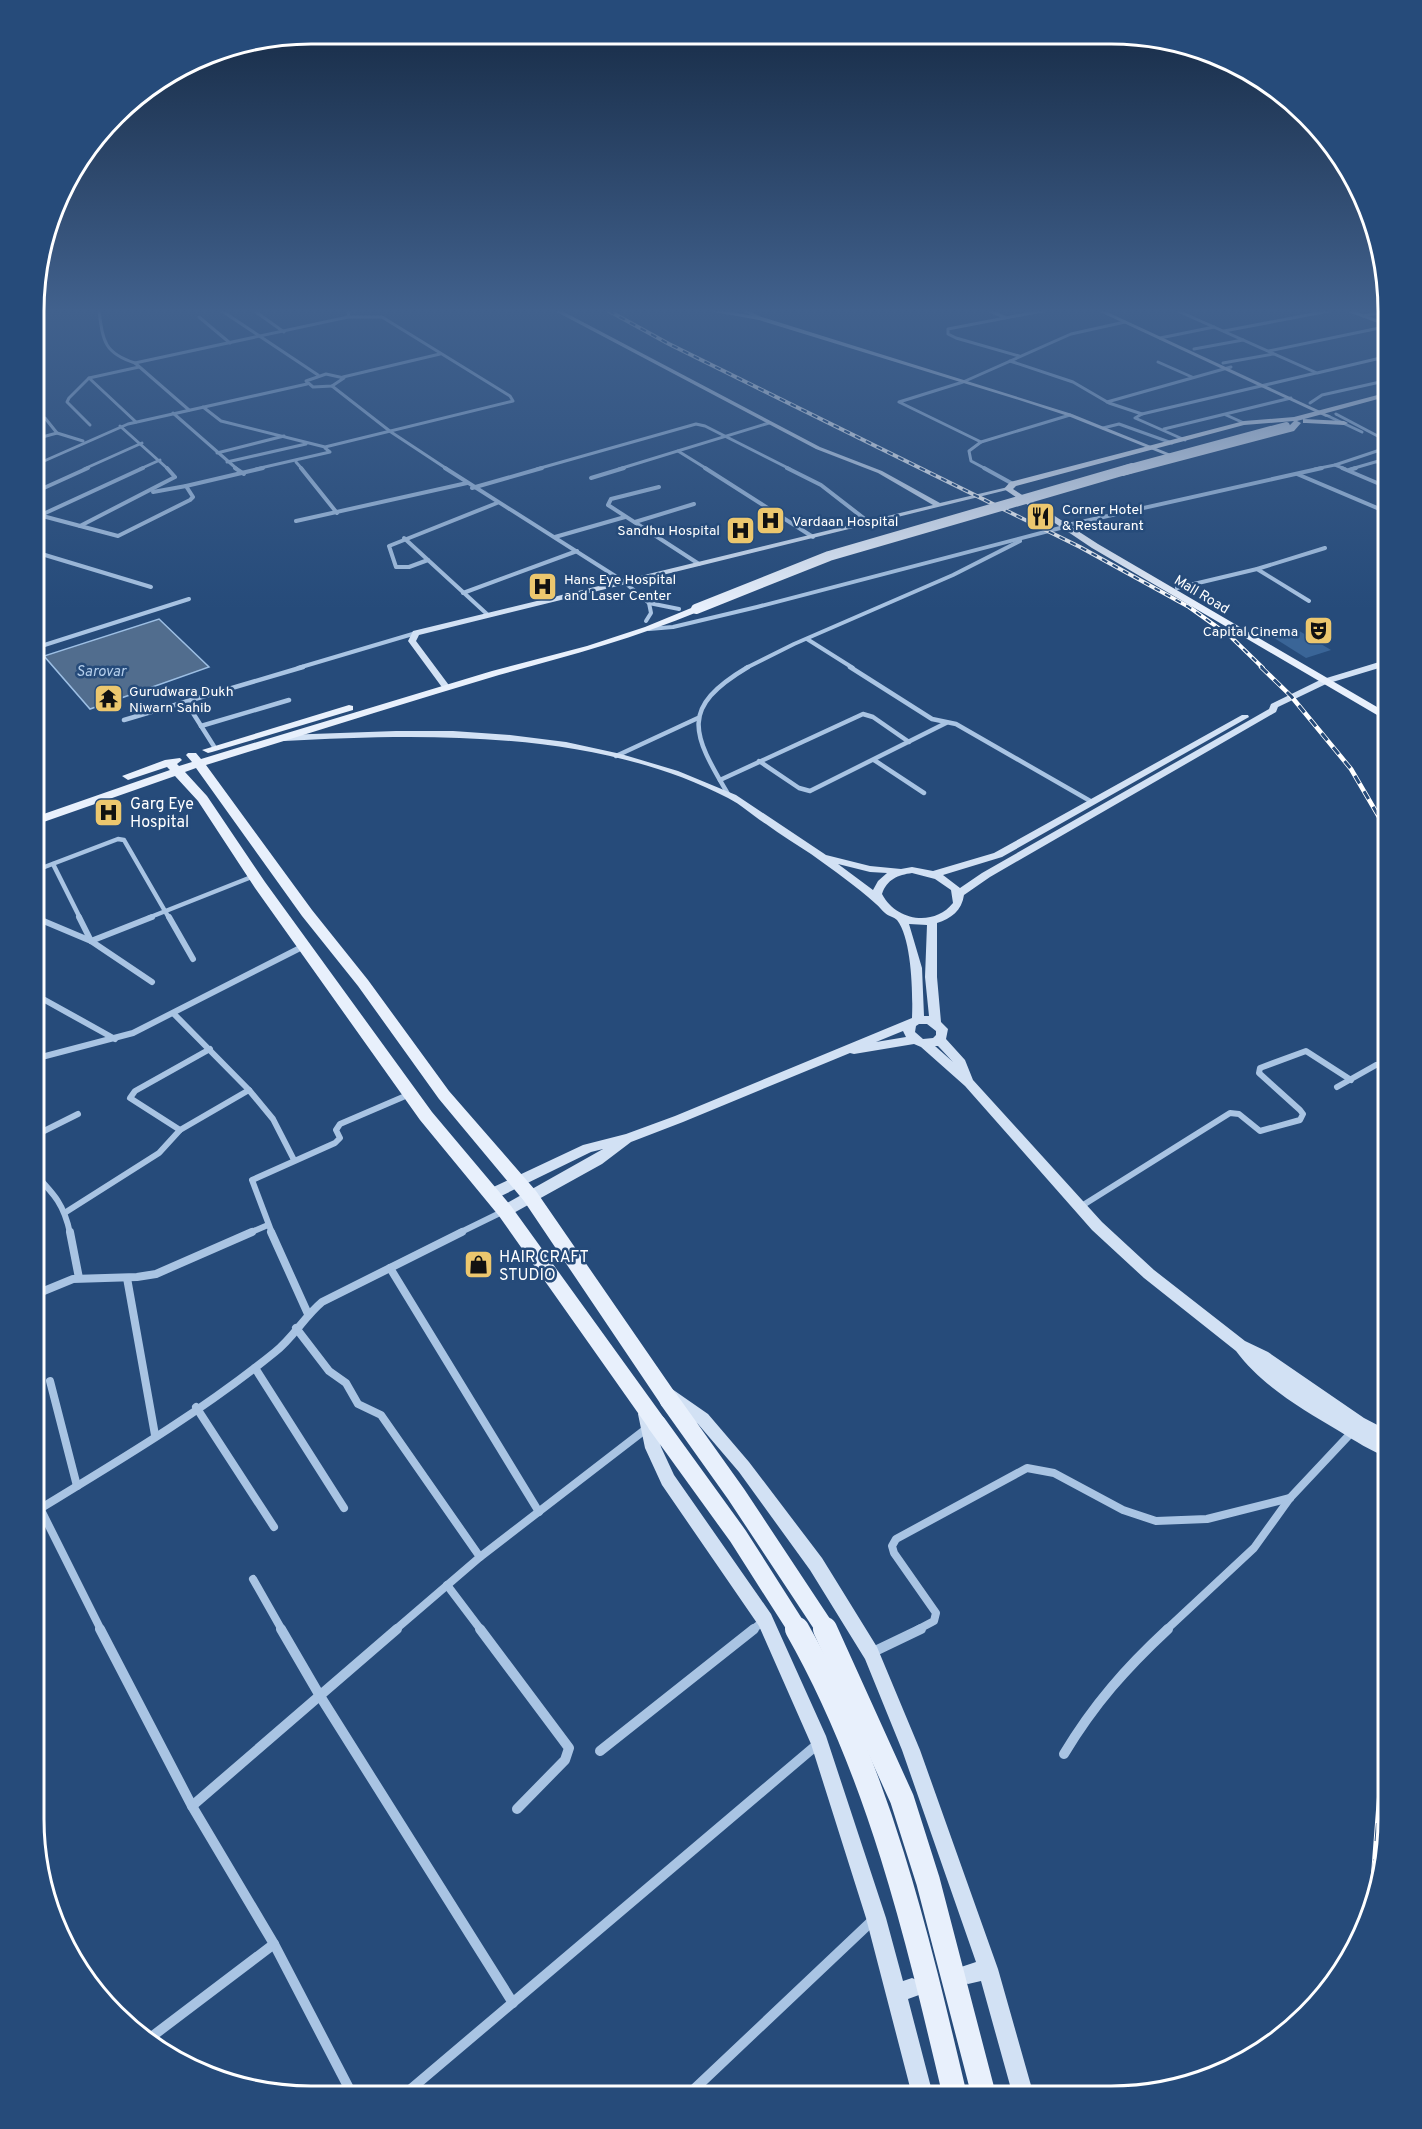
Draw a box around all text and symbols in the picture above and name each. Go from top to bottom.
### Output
restaurant icon: Corner Hotel & Restaurant [1025,501,1057,533]
place label: Corner Hotel & Restaurant [1062,502,1144,535]
hospital icon: Vardaan Hospital [755,505,787,537]
hospital icon: Sandhu Hospital [725,514,757,546]
place label: Vardaan Hospital [792,514,899,531]
place label: Sandhu Hospital [617,523,720,540]
hospital icon: Hans Eye Hospital and Laser Center [527,571,559,603]
place label: Hans Eye Hospital and Laser Center [564,572,676,605]
street label: Mall Road [1171,572,1232,618]
theatre icon: Capital Cinema [1303,615,1335,647]
place label: Capital Cinema [1203,624,1298,641]
water label: Sarovar [76,663,127,682]
temple icon: Gurudwara Dukh Niwarn Sahib [92,683,124,715]
place label: Gurudwara Dukh Niwarn Sahib [129,684,234,717]
place label: Garg Eye Hospital [130,795,194,833]
hospital icon: Garg Eye Hospital [93,796,125,828]
place label: HAIR CRAFT STUDIO [499,1248,589,1286]
shop icon: HAIR CRAFT STUDIO [462,1249,494,1281]

